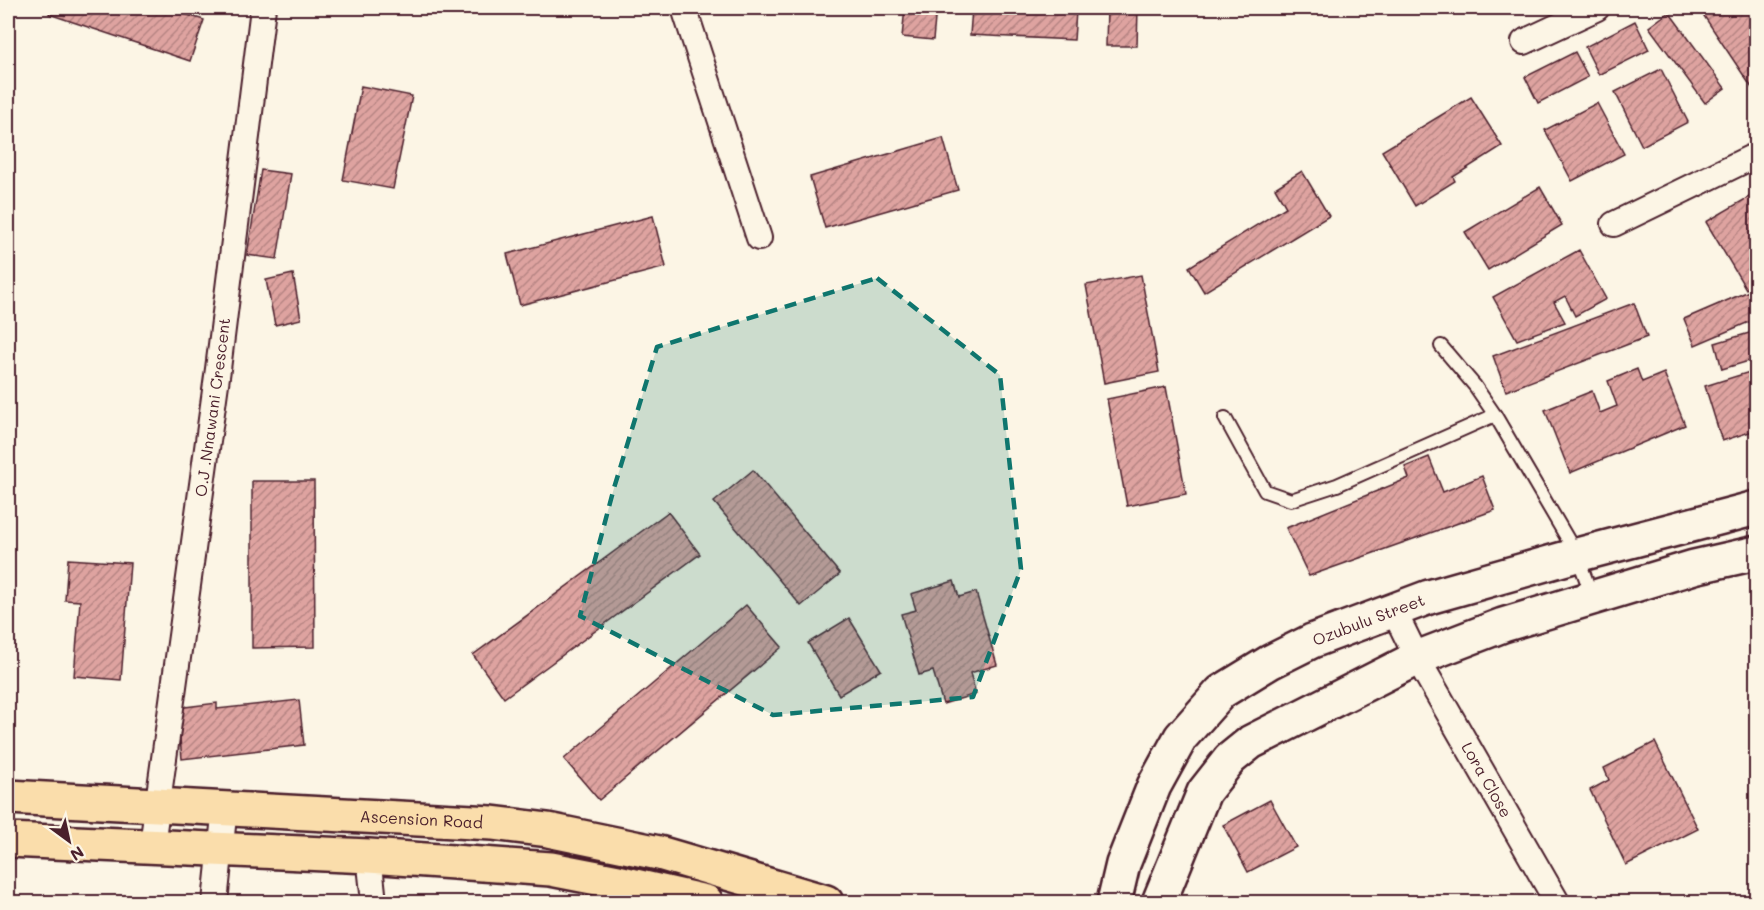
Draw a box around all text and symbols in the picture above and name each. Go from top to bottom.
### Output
street label: O.J .Nnawani Crescent [189,316,234,498]
street label: Ozubulu Street [1309,589,1427,650]
street label: Lora Close [1457,738,1517,821]
street label: Ascension Road [359,805,483,832]
north arrow [39,811,99,871]
text: N [67,842,88,866]

